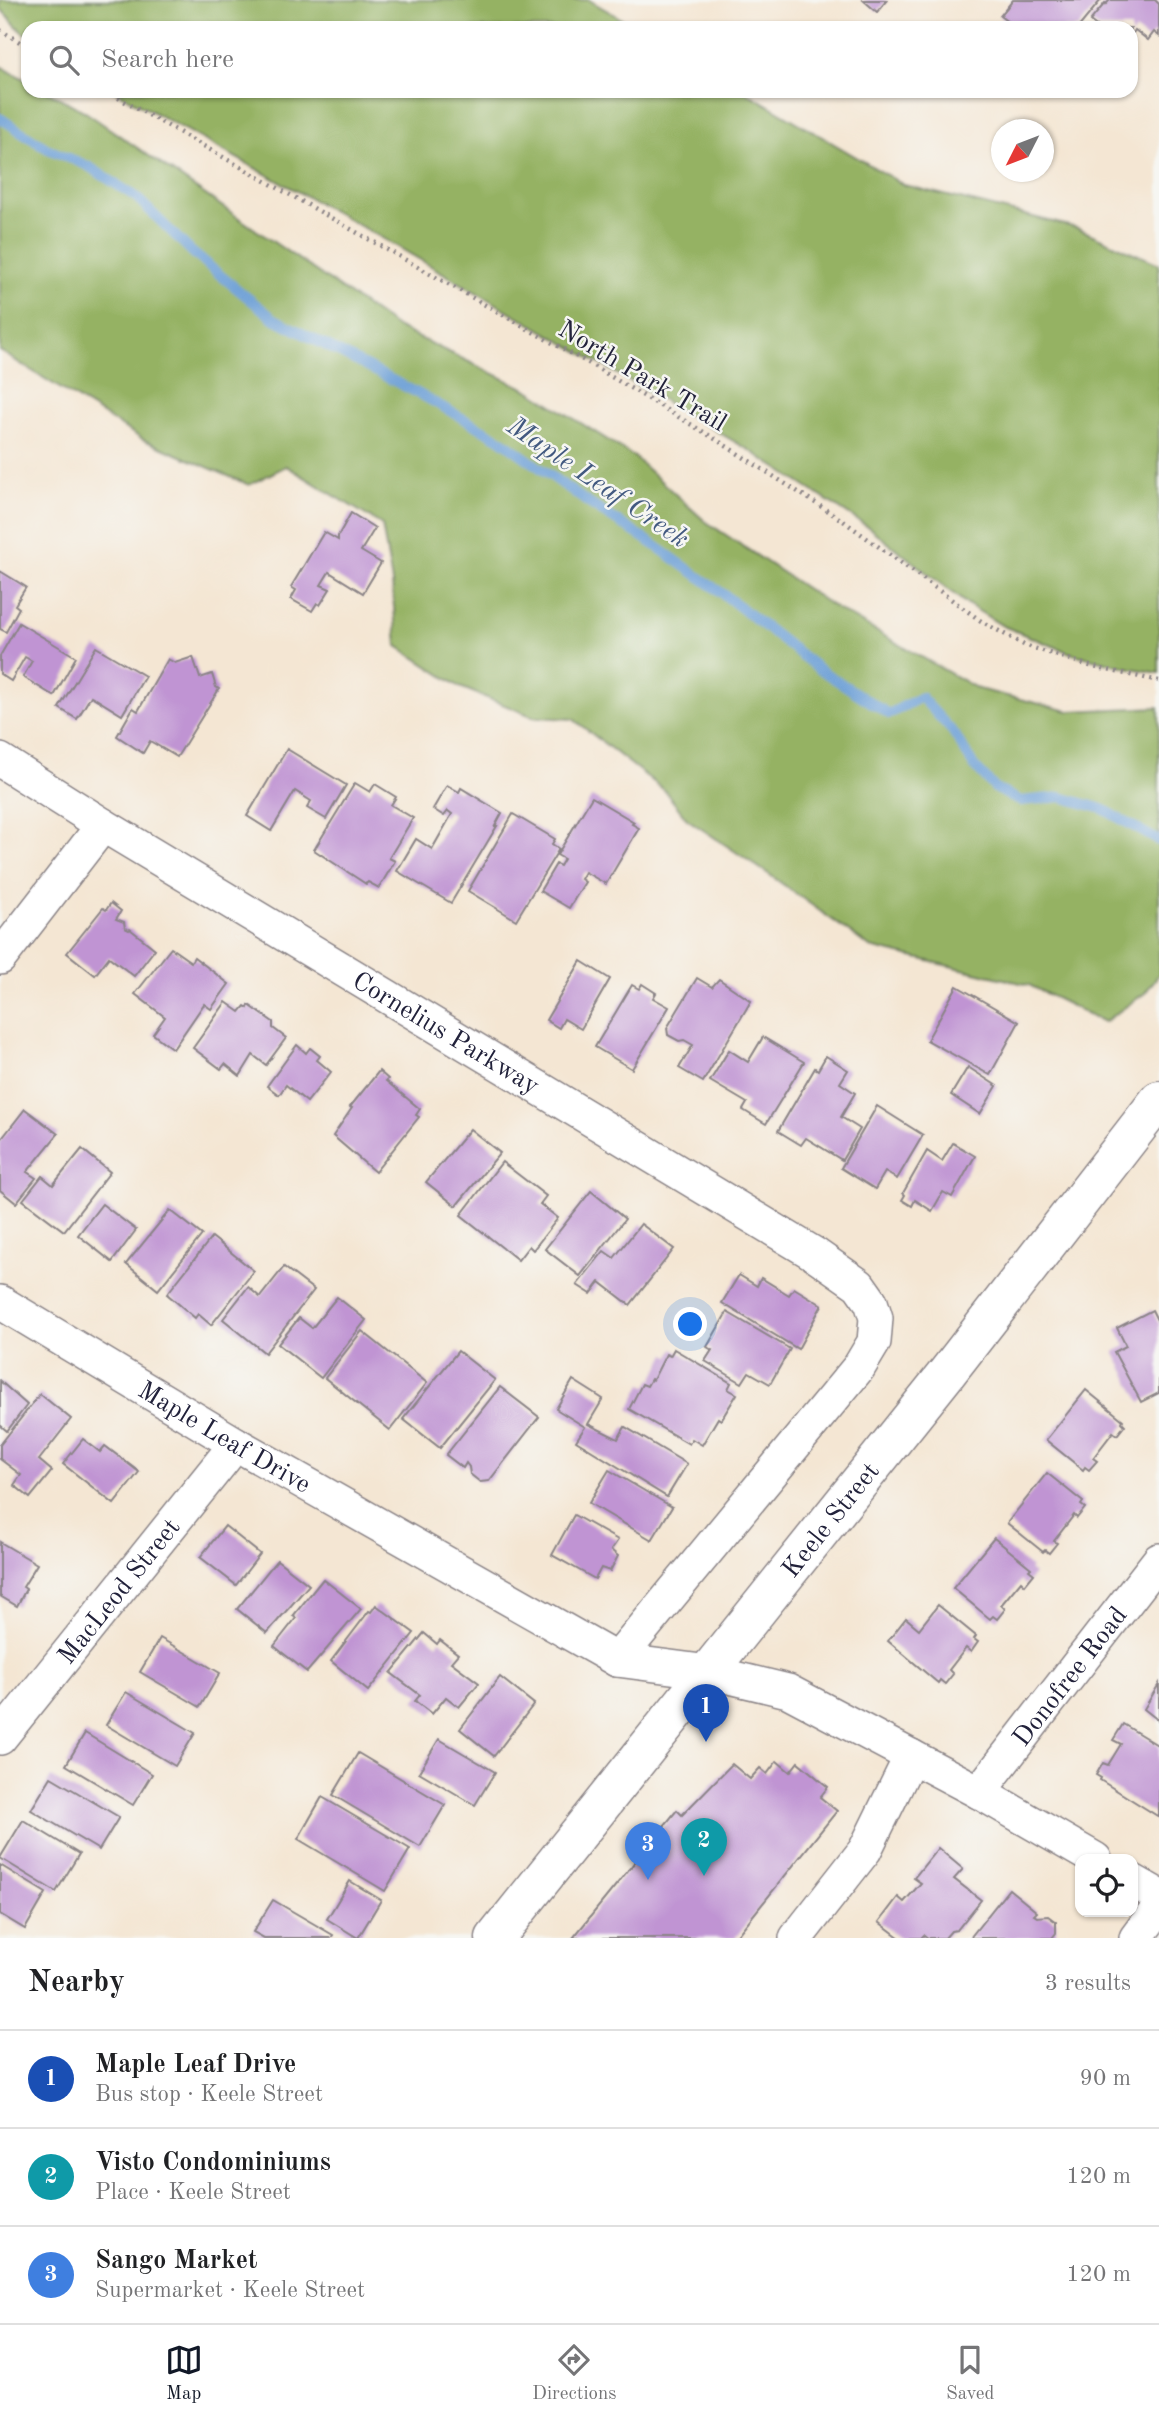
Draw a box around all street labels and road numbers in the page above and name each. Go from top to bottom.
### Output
street label: North Park Trail [553,316,731,437]
street label: Cornelius Parkway [348,968,544,1100]
street label: Maple Leaf Drive [133,1377,315,1499]
street label: Keele Street [778,1458,885,1583]
street label: MacLeod Street [54,1514,186,1669]
street label: Donofree Road [1009,1603,1133,1752]

